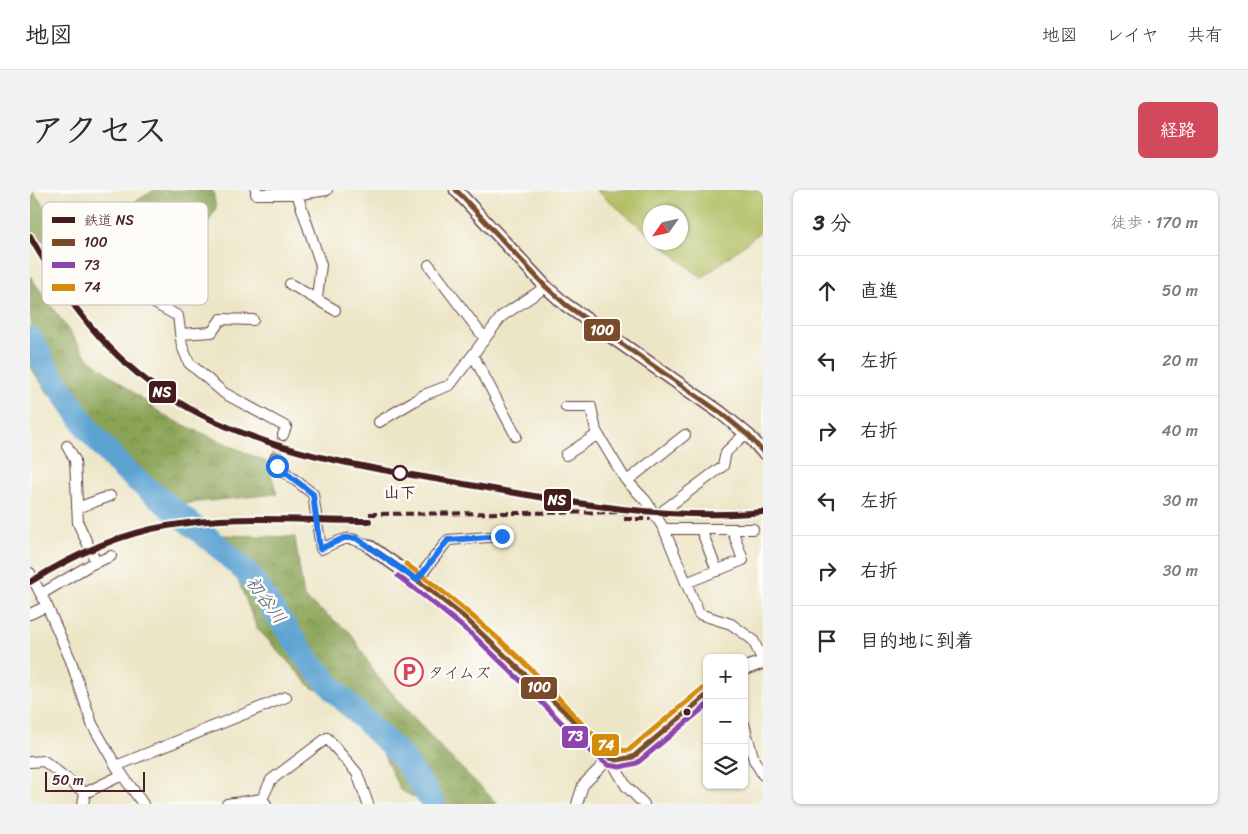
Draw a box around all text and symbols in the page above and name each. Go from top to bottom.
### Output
text: 地図 [25,14,73,56]
text: 地図 [1042,19,1078,51]
text: レイヤ [1106,19,1159,51]
text: 共有 [1187,19,1223,51]
text: アクセス [30,99,168,161]
button: 経路 [1138,102,1218,158]
legend [42,202,208,305]
text: 3 分 [813,204,851,242]
north arrow [643,205,688,250]
text: 鉄道 NS [84,208,134,233]
text: 徒歩 · 170 m [1111,208,1198,237]
text: 100 [84,230,108,255]
text: 73 [84,253,100,278]
text: 直進 [860,274,898,307]
text: 74 [84,275,101,300]
text: 50 m [1162,276,1198,305]
icon: ahead [813,277,841,305]
line badge: 100 [583,318,621,342]
text: 100 [590,318,614,343]
text: 左折 [860,344,898,377]
text: 20 m [1162,346,1198,375]
icon: left [813,347,841,375]
line badge: NS [148,380,177,404]
text: NS [152,380,171,405]
text: 右折 [860,414,898,447]
text: 40 m [1161,416,1198,445]
icon: right [813,417,841,445]
route start [266,455,289,478]
marker: 山下 [392,465,408,481]
place label: 山下 [384,478,416,507]
text: 左折 [860,484,898,517]
text: 30 m [1163,486,1198,515]
icon: left [813,487,841,515]
line badge: NS [543,488,572,512]
text: NS [547,488,566,513]
route end [491,525,514,548]
text: 右折 [860,554,898,587]
text: 30 m [1163,556,1198,585]
icon: right [813,557,841,585]
water label: 初谷川 [237,569,295,631]
text: 目的地に到着 [860,624,974,657]
icon: arrive [813,627,841,655]
map controls [703,654,748,789]
button: + [703,654,748,699]
parking icon: タイムズ [394,657,424,687]
place label: タイムズ [428,658,491,687]
text: 100 [527,675,551,700]
line badge: 100 [520,676,558,700]
button: − [703,699,748,744]
unlabelled marker [682,707,692,717]
text: 73 [567,724,583,749]
line badge: 73 [561,725,589,749]
line badge: 74 [591,733,620,757]
text: 74 [598,733,615,758]
button: layers [703,744,748,789]
text: 50 m [52,768,84,793]
scale bar [45,769,145,792]

